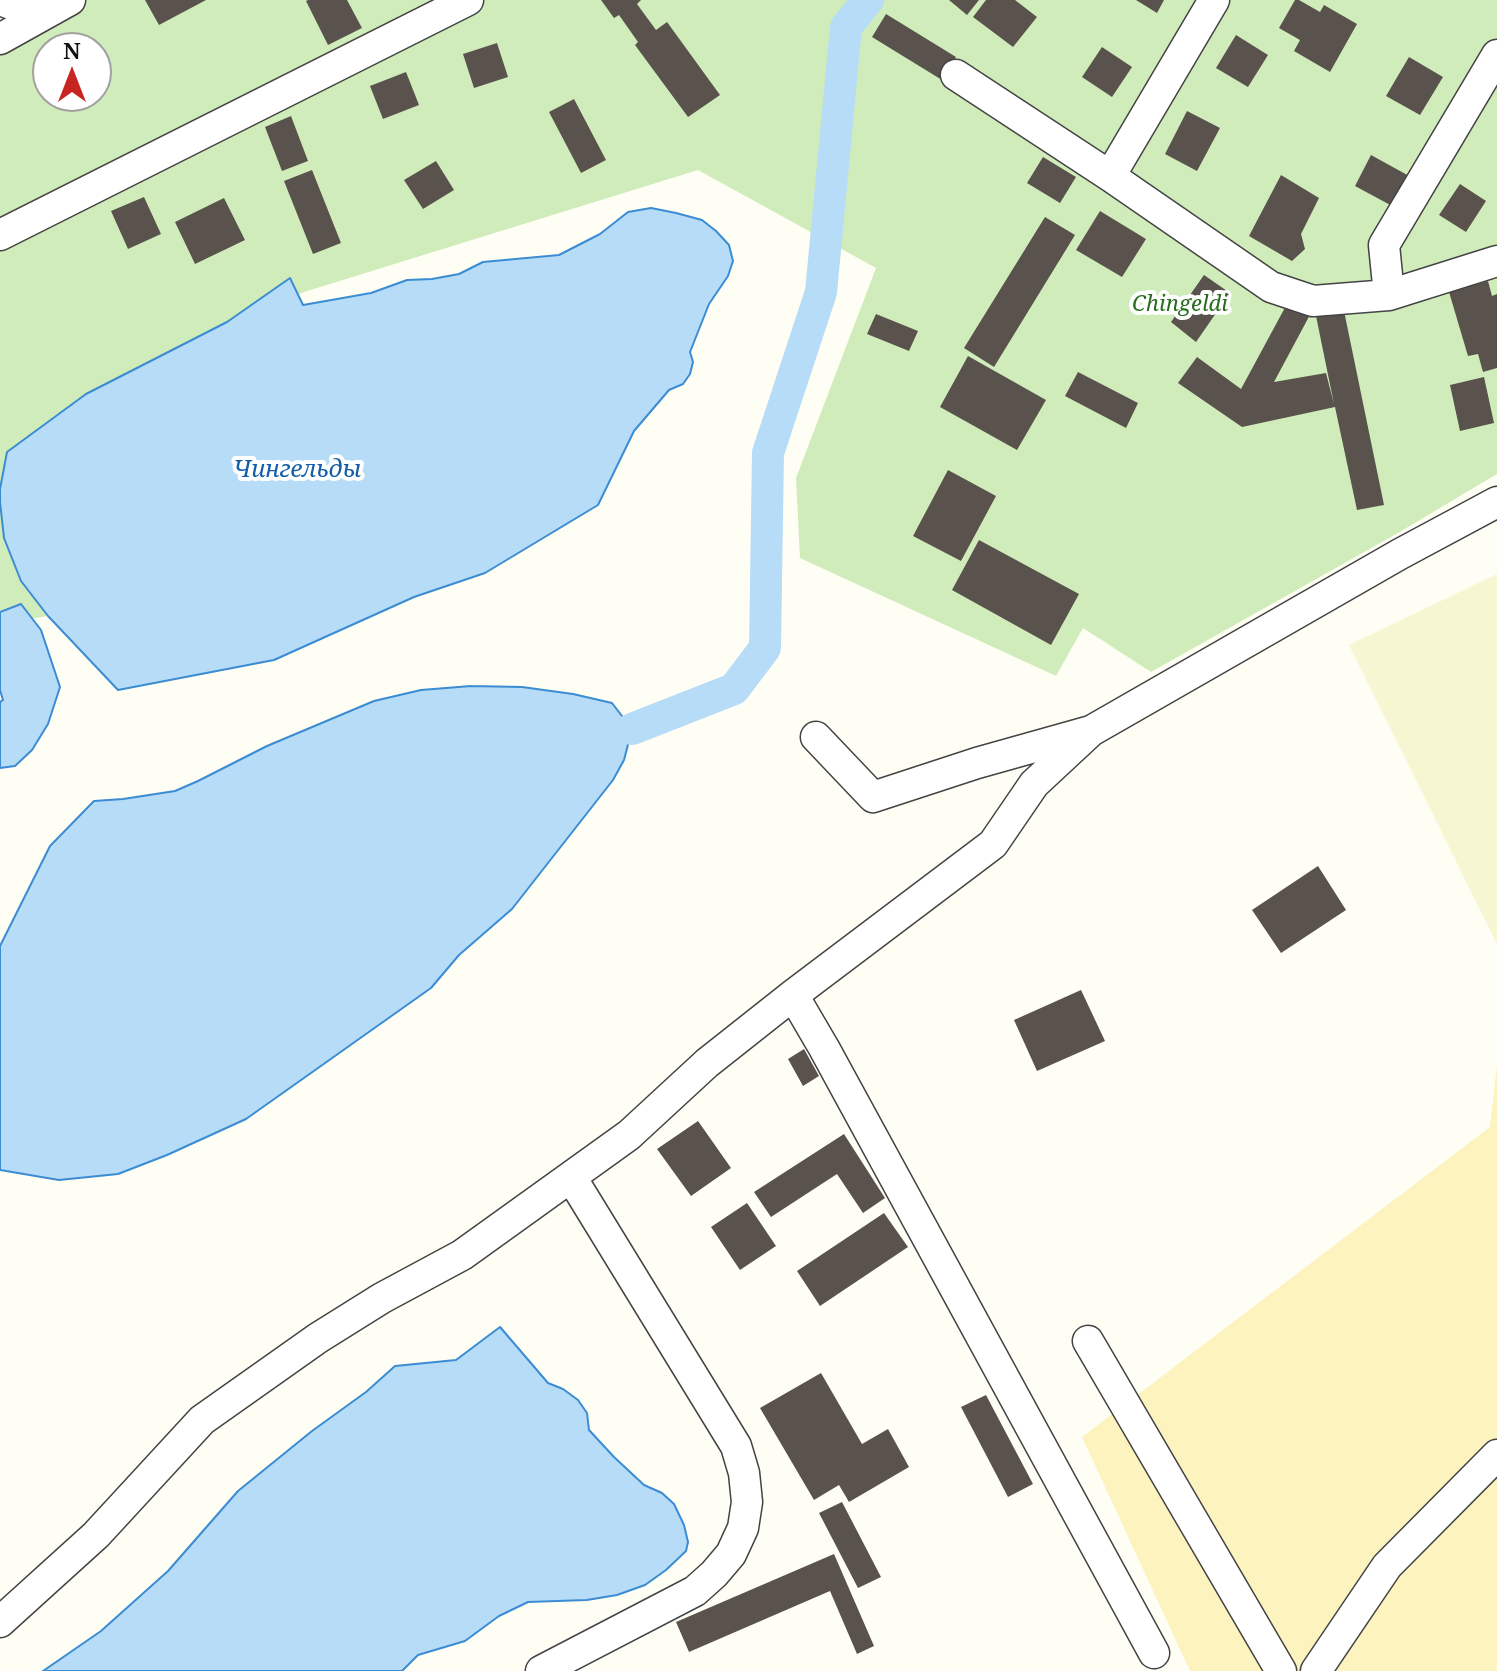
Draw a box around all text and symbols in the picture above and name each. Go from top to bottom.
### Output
north arrow [32,32,112,112]
text: N [63,35,81,65]
park label: Chingeldi [1132,292,1228,318]
water label: Чингельды [233,456,361,484]

